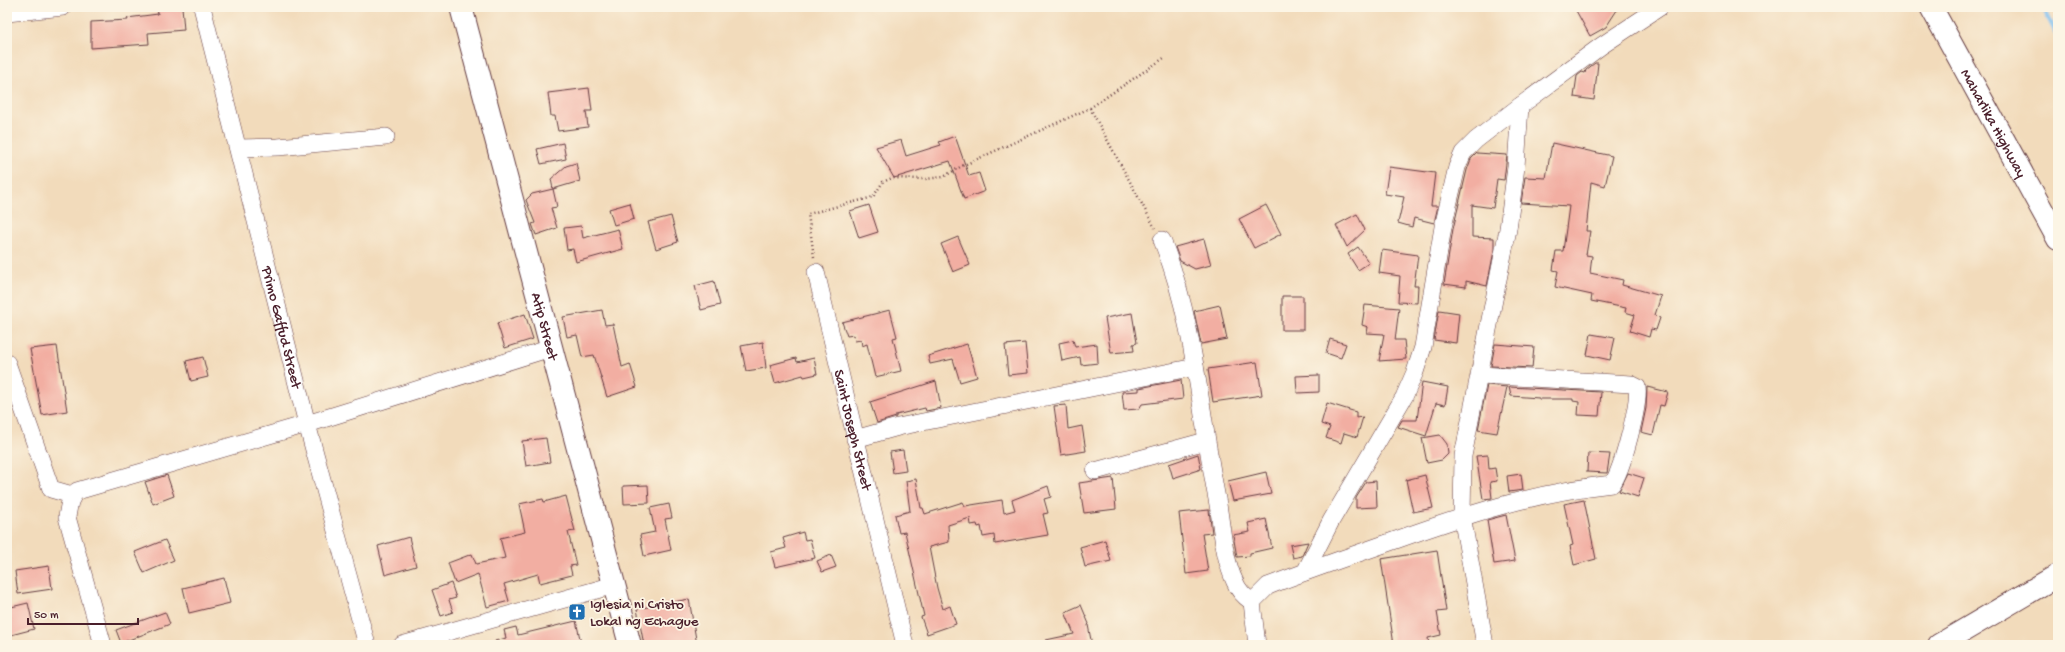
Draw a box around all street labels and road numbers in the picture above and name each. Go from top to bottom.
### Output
street label: Maharlika Highway [1956,66,2030,182]
street label: Primo Gaffud Street [256,264,305,392]
street label: Atip Street [526,291,562,364]
street label: Saint Joseph Street [829,368,875,494]

